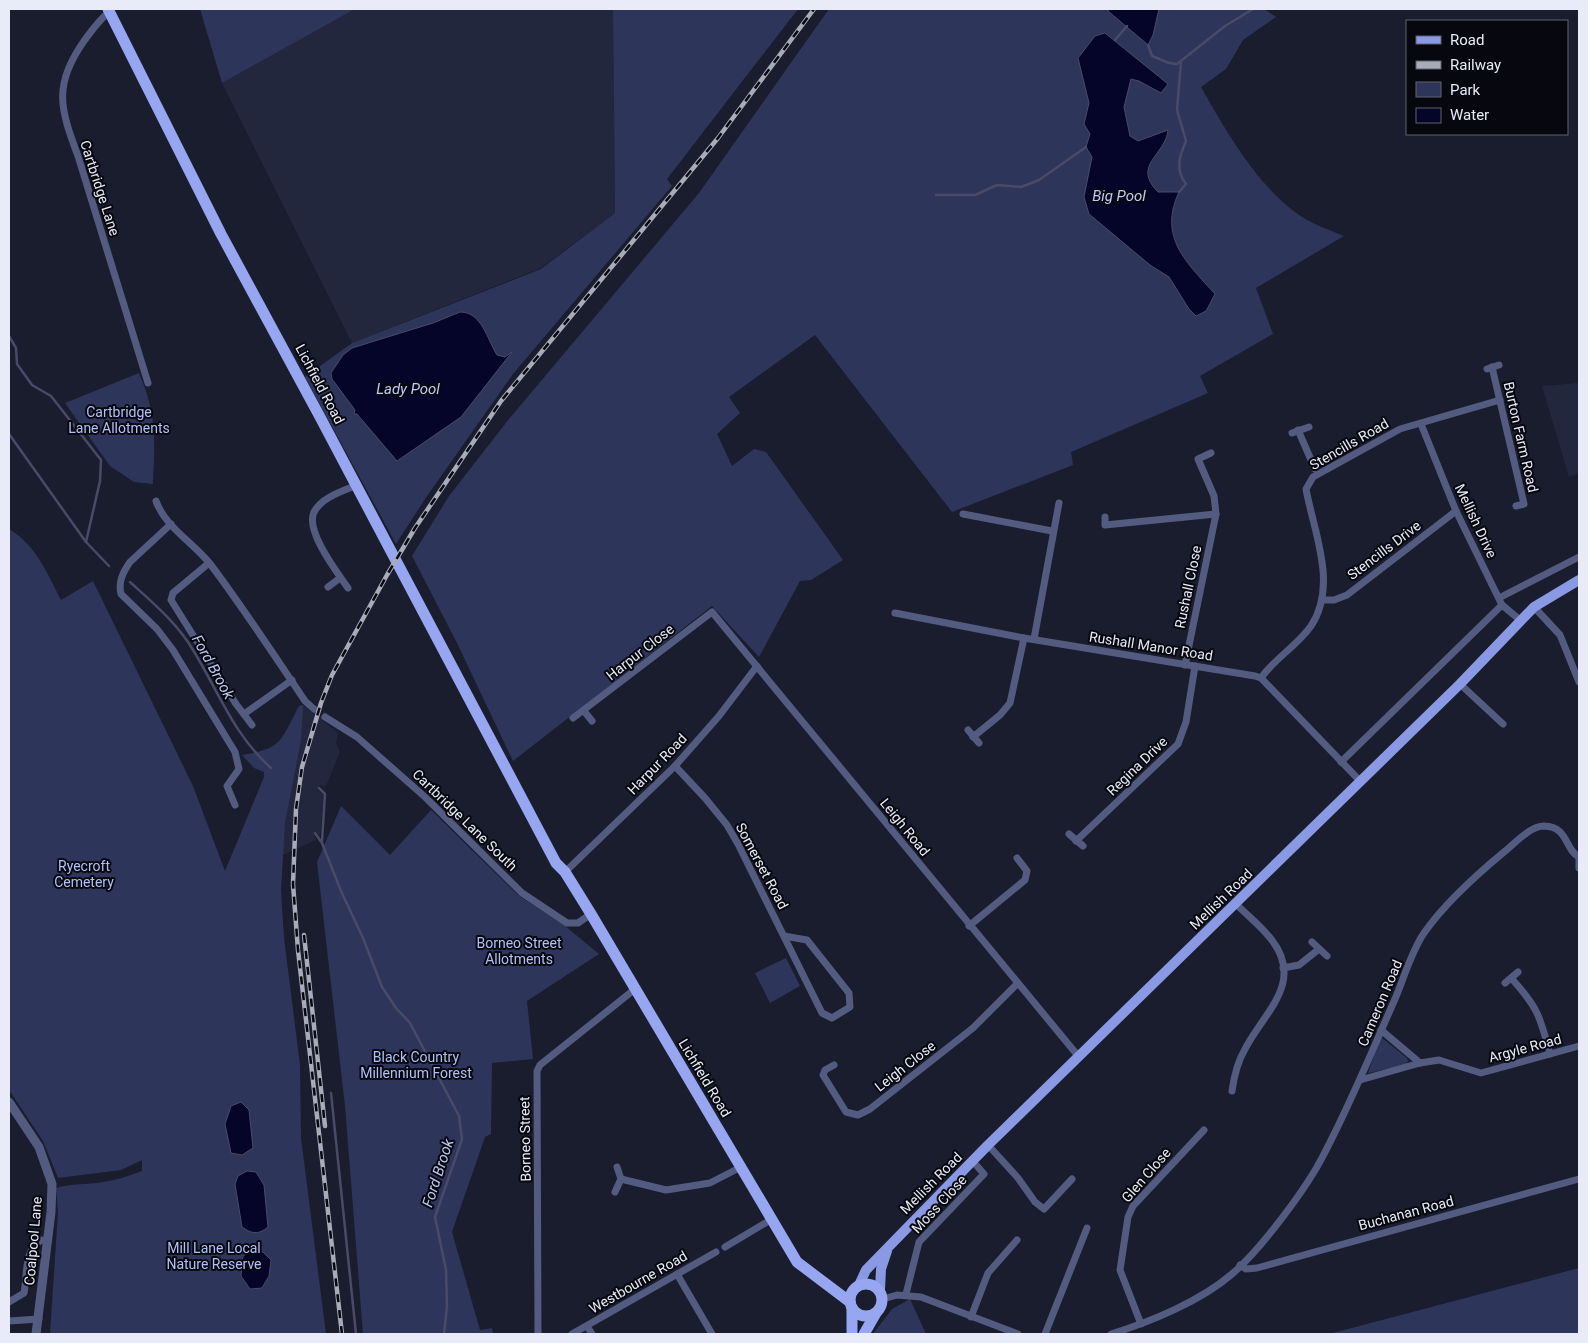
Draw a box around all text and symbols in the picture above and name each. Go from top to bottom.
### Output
legend [1406,20,1568,135]
text: Road [1450,31,1484,49]
text: Railway [1450,56,1501,74]
text: Park [1450,81,1481,99]
text: Water [1450,106,1489,124]
street label: Cartbridge Lane [77,138,123,238]
water label: Big Pool [1092,187,1146,205]
street label: Lichfield Road [292,341,348,427]
water label: Lady Pool [376,380,440,398]
street label: Burton Farm Road [1501,380,1541,494]
park label: Cartbridge Lane Allotments [68,404,170,436]
street label: Stencills Road [1307,415,1391,473]
street label: Mellish Drive [1452,481,1500,561]
street label: Stencills Drive [1344,517,1424,583]
street label: Rushall Close [1171,544,1205,630]
street label: Harpur Close [603,621,677,683]
street label: Rushall Manor Road [1088,628,1214,664]
water label: Ford Brook [188,632,238,703]
street label: Harpur Road [624,730,690,798]
street label: Regina Drive [1104,733,1170,799]
street label: Cartbridge Lane South [409,766,521,874]
street label: Leigh Road [877,795,933,859]
street label: Somerset Road [733,820,791,912]
park label: Ryecroft Cemetery [54,858,114,890]
street label: Mellish Road [1187,865,1255,933]
park label: Borneo Street Allotments [477,935,562,967]
street label: Cameron Road [1355,957,1405,1049]
street label: Argyle Road [1487,1031,1563,1065]
street label: Lichfield Road [675,1036,735,1120]
street label: Leigh Close [871,1037,939,1095]
park label: Black Country Millennium Forest [360,1049,472,1081]
street label: Borneo Street [516,1096,534,1182]
water label: Ford Brook [419,1136,458,1209]
street label: Glen Close [1118,1145,1174,1205]
street label: Mellish Road [897,1149,965,1217]
street label: Moss Close [908,1172,970,1236]
street label: Buchanan Road [1357,1193,1455,1233]
street label: Coalpool Lane [21,1196,45,1286]
park label: Mill Lane Local Nature Reserve [166,1240,262,1272]
street label: Westbourne Road [586,1247,690,1317]

